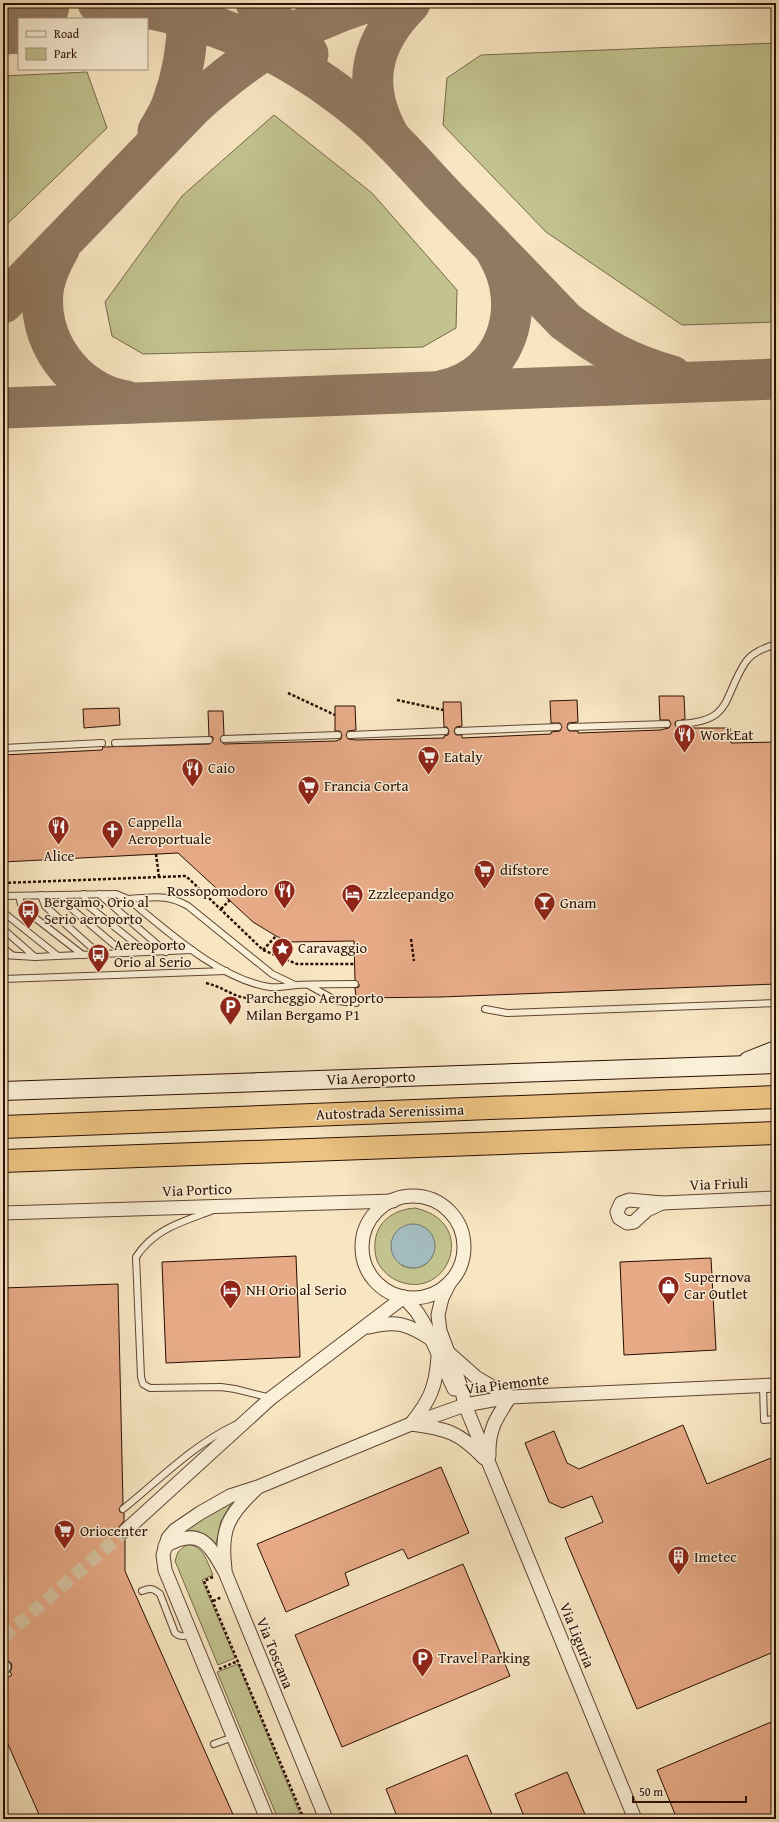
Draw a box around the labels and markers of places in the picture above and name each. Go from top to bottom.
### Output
restaurant icon: WorkEat [671,722,697,755]
place label: WorkEat [700,724,754,745]
supermarket icon: Eataly [416,744,442,777]
place label: Eataly [444,746,483,767]
restaurant icon: Caio [179,755,205,788]
place label: Caio [208,757,235,778]
supermarket icon: Francia Corta [296,773,322,806]
place label: Francia Corta [324,775,409,796]
place label: Cappella Aeroportuale [128,811,211,849]
restaurant icon: Alice [46,814,72,847]
church icon: Cappella Aeroportuale [99,818,125,851]
place label: Alice [43,845,75,866]
supermarket icon: difstore [472,857,498,890]
place label: difstore [500,859,549,880]
restaurant icon: Rossopomodoro [271,878,297,911]
place label: Rossopomodoro [167,880,268,901]
hotel icon: Zzzleepandgo [340,881,366,914]
place label: Zzzleepandgo [368,883,454,904]
bar icon: Gnam [532,890,558,923]
place label: Bergamo, Orio al Serio aeroporto [44,891,149,929]
place label: Gnam [560,892,597,913]
bus stop icon: Bergamo, Orio al Serio aeroporto [15,898,41,931]
place label: Aereoporto Orio al Serio [114,934,192,972]
place icon: Caravaggio [269,935,295,968]
place label: Caravaggio [298,937,368,958]
bus stop icon: Aereoporto Orio al Serio [86,941,112,974]
place label: Parcheggio Aeroporto Milan Bergamo P1 [246,987,384,1025]
parking icon: Parcheggio Aeroporto Milan Bergamo P1 [218,994,244,1027]
place label: Supernova Car Outlet [684,1266,751,1304]
shop icon: Supernova Car Outlet [655,1273,681,1306]
hotel icon: NH Orio al Serio [218,1277,244,1310]
place label: NH Orio al Serio [246,1279,347,1300]
supermarket icon: Oriocenter [51,1518,77,1551]
place label: Oriocenter [80,1520,148,1541]
building icon: Imetec [666,1544,692,1577]
place label: Imetec [694,1546,737,1567]
parking icon: Travel Parking [409,1645,435,1678]
place label: Travel Parking [438,1647,531,1668]

